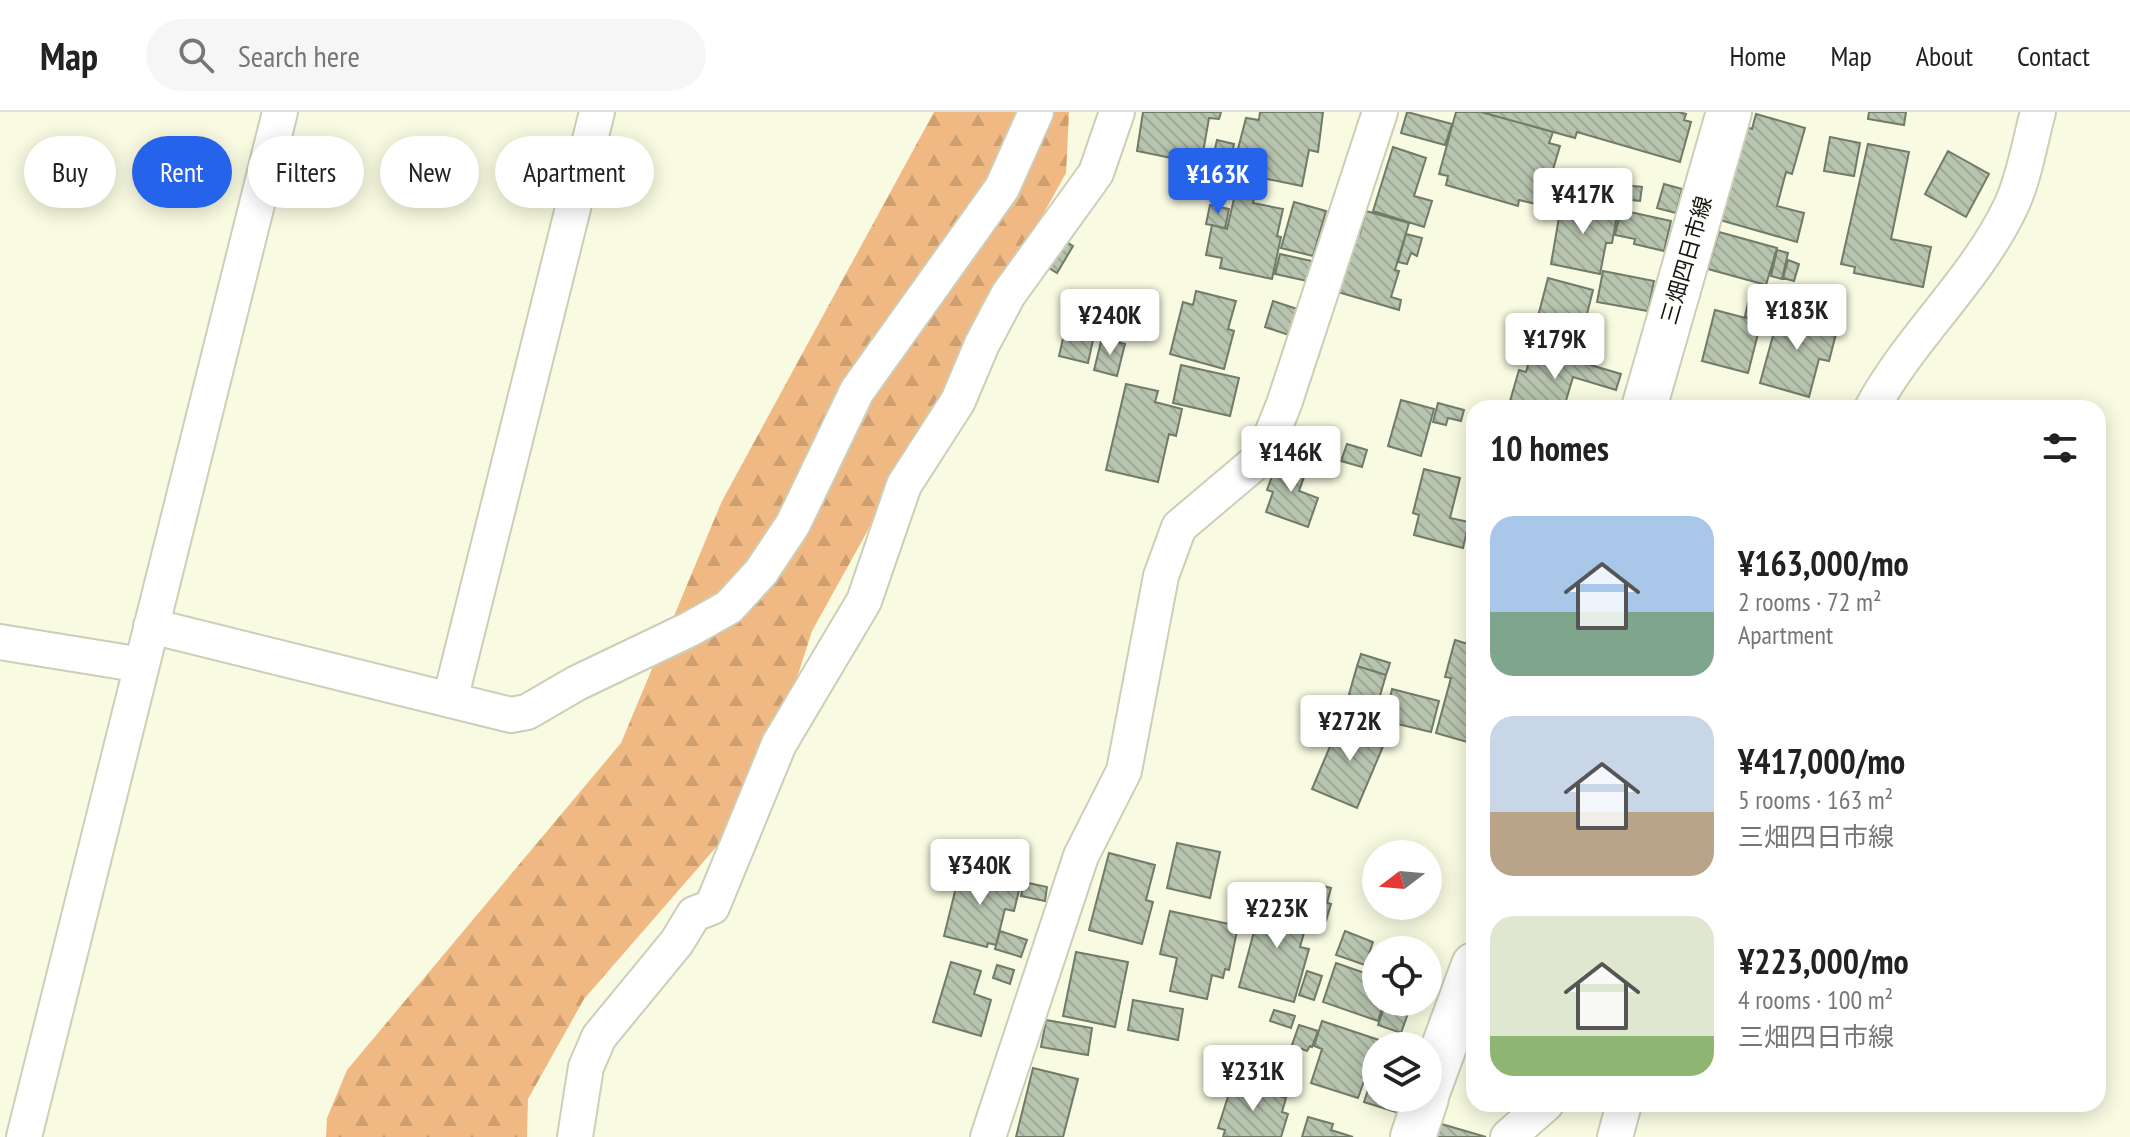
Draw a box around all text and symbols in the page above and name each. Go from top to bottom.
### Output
search box [146,19,706,91]
text: Map [40,31,98,80]
icon: search [174,33,218,77]
text: Search here [238,36,360,75]
text: Home [1730,37,1786,74]
text: Map [1830,37,1872,74]
text: About [1916,37,1973,74]
text: Contact [2017,37,2090,74]
chip: Buy [24,136,116,208]
chip: Rent [132,136,232,208]
chip: Filters [248,136,364,208]
chip: New [380,136,479,208]
chip: Apartment [495,136,654,208]
pin: ¥163K [1162,148,1274,216]
text: ¥163K [1186,157,1250,190]
pin: ¥417K [1527,168,1639,236]
text: ¥417K [1551,177,1615,210]
street label: 三畑四日市線 [1654,193,1718,327]
pin: ¥183K [1741,284,1853,352]
pin: ¥240K [1054,289,1166,357]
text: ¥183K [1765,293,1829,326]
text: ¥240K [1078,298,1142,331]
pin: ¥179K [1499,313,1611,381]
text: ¥179K [1523,322,1587,355]
pin: ¥146K [1235,426,1347,494]
text: 10 homes [1490,426,1609,470]
icon: filters [2038,426,2082,470]
text: ¥146K [1259,435,1323,468]
text: ¥163,000/mo [1738,541,1909,585]
icon: home [1554,548,1650,644]
text: 2 rooms · 72 m² [1738,585,1882,618]
text: Apartment [1738,618,1833,651]
pin: ¥272K [1294,695,1406,763]
text: ¥272K [1318,704,1382,737]
text: ¥417,000/mo [1738,739,1905,783]
icon: home [1554,748,1650,844]
text: 5 rooms · 163 m² [1738,783,1893,816]
text: 三畑四日市線 [1738,820,1894,853]
pin: ¥340K [924,839,1036,907]
north arrow [1362,840,1442,920]
map controls [1362,840,1442,1112]
text: ¥340K [948,848,1012,881]
pin: ¥223K [1221,882,1333,950]
text: ¥223K [1245,891,1309,924]
button: locate [1362,936,1442,1016]
text: ¥223,000/mo [1738,939,1909,983]
icon: home [1554,948,1650,1044]
text: 4 rooms · 100 m² [1738,983,1893,1016]
text: 三畑四日市線 [1738,1020,1894,1053]
button: layers [1362,1032,1442,1112]
pin: ¥231K [1197,1045,1309,1113]
text: ¥231K [1221,1054,1285,1087]

